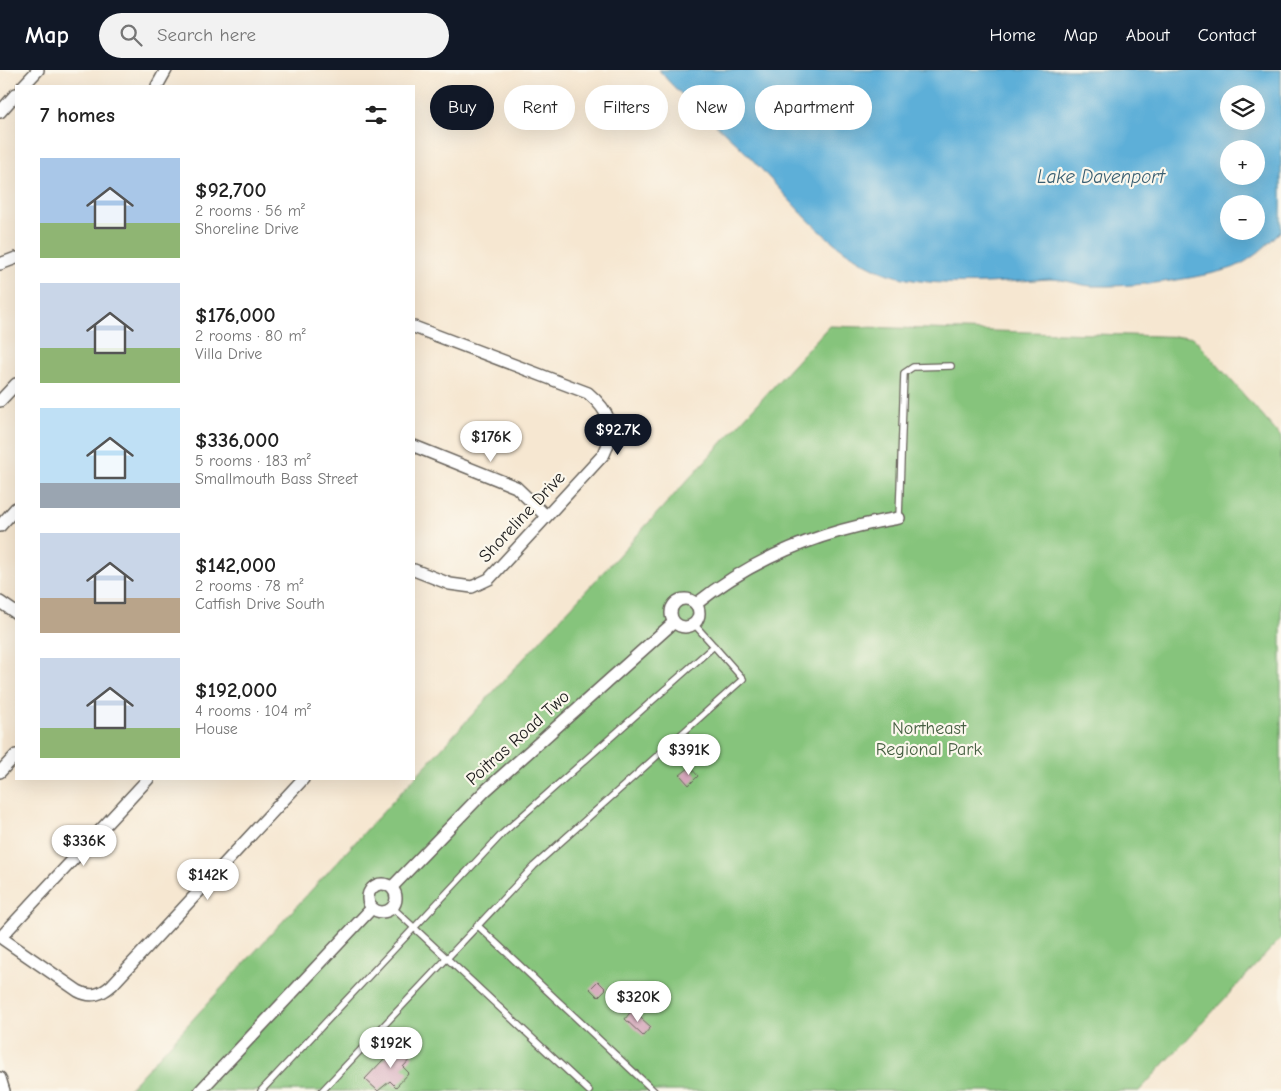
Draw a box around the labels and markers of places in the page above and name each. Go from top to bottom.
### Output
pin: $92.7K [577,414,659,456]
pin: $176K [456,420,526,463]
pin: $391K [654,734,724,776]
pin: $336K [49,824,119,867]
pin: $142K [173,858,243,901]
pin: $320K [603,980,673,1023]
pin: $192K [356,1026,426,1069]

